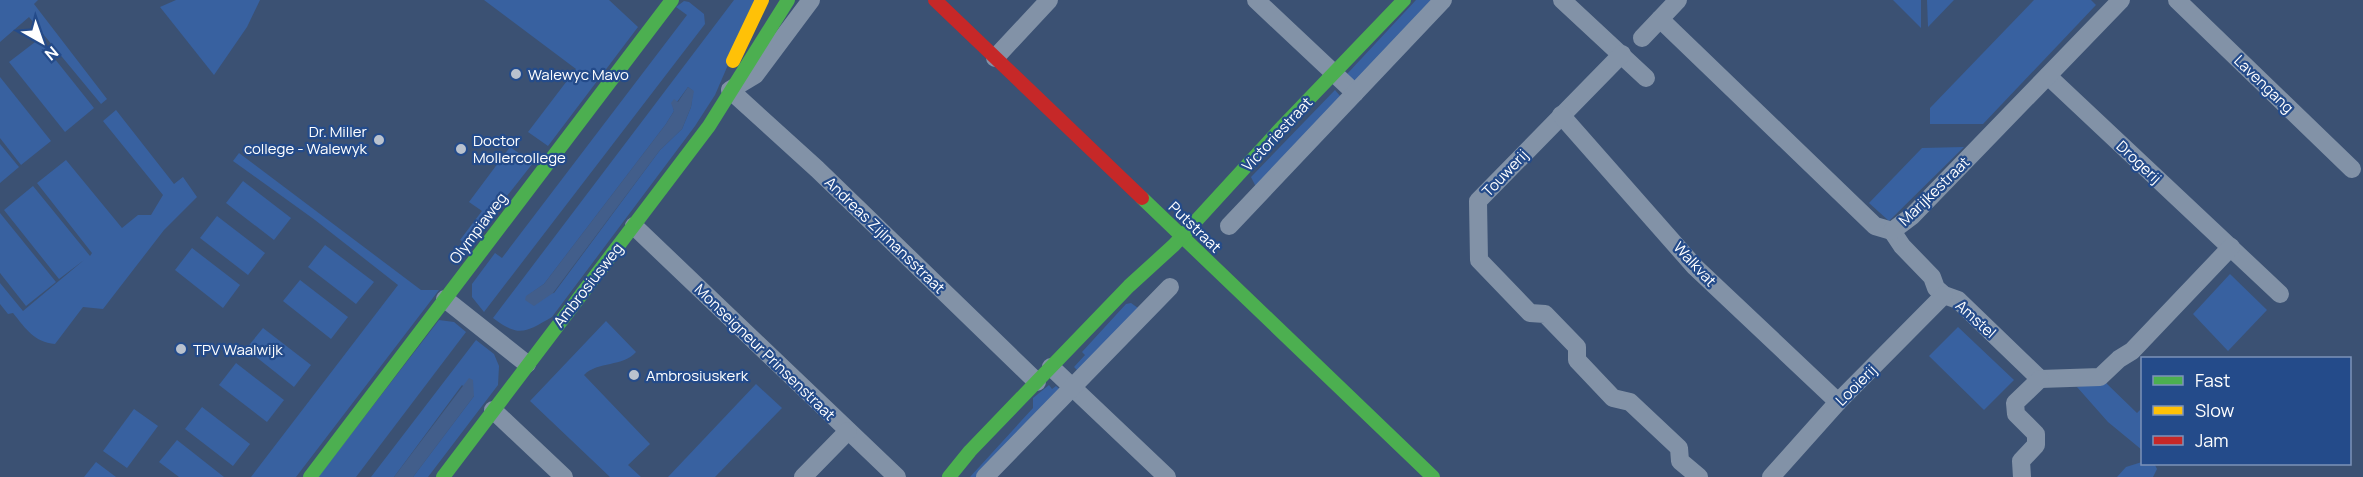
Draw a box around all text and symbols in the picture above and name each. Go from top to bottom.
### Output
north arrow [12,12,72,72]
text: N [40,41,63,66]
street label: Lavengang [2230,50,2298,118]
place label: Walewyc Mavo [528,64,629,85]
marker: Walewyc Mavo [509,67,523,81]
street label: Victoriestraat [1237,92,1317,176]
place label: Dr. Miller college - Walewyk [244,121,368,159]
place label: Doctor Mollercollege [473,130,566,168]
marker: Dr. Miller college - Walewyk [372,133,386,147]
street label: Drogerij [2112,136,2166,188]
marker: Doctor Mollercollege [454,142,468,156]
street label: Touwerij [1477,145,1533,201]
street label: Marijkestraat [1894,152,1974,230]
street label: Andreas Zijlmansstraat [820,172,950,298]
street label: Olympiaweg [444,188,512,268]
street label: Putstraat [1164,197,1226,257]
street label: Walkvat [1669,237,1721,291]
street label: Ambrosiusweg [548,238,628,332]
street label: Monseigneur Prinsenstraat [690,279,840,425]
street label: Amstel [1951,295,2001,343]
place label: TPV Waalwijk [193,339,283,360]
marker: TPV Waalwijk [174,342,188,356]
legend [2141,357,2351,465]
street label: Looierij [1831,360,1881,410]
place label: Ambrosiuskerk [646,365,749,386]
marker: Ambrosiuskerk [627,368,641,382]
text: Fast [2195,368,2230,392]
text: Slow [2195,398,2235,422]
text: Jam [2195,428,2229,452]

